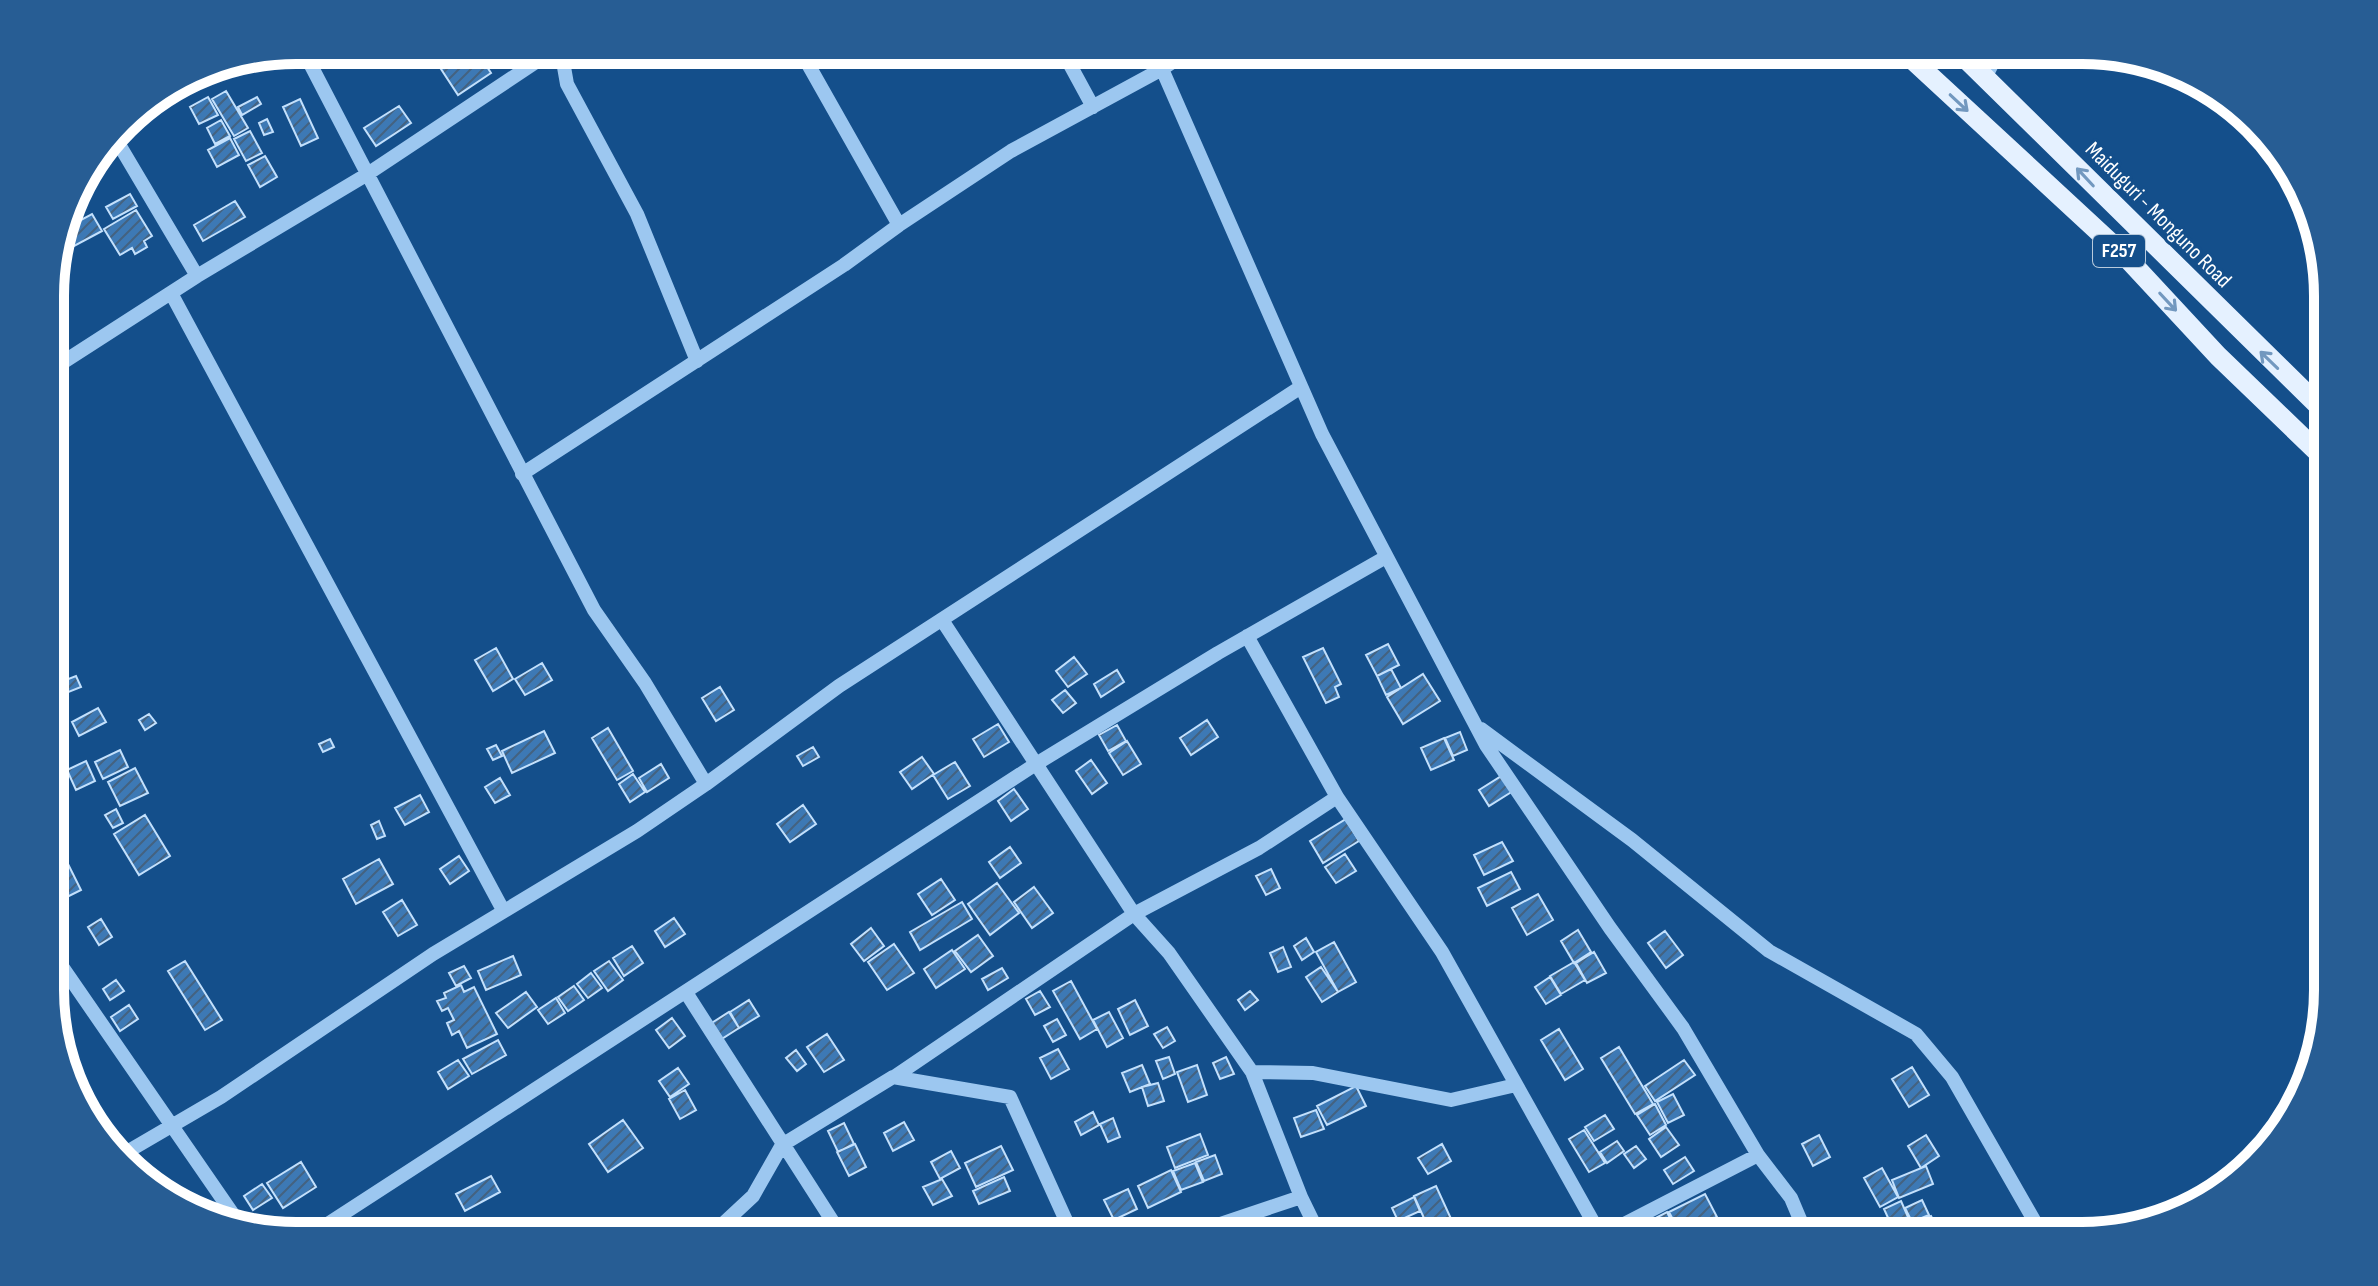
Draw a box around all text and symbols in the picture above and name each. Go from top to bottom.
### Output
one-way arrow [1949,94,1969,113]
street label: Maiduguri - Monguno Road [2079,136,2237,294]
one-way arrow [2075,167,2094,187]
road number: F257 [2093,235,2145,267]
one-way arrow [2158,292,2177,312]
one-way arrow [2260,351,2280,370]

